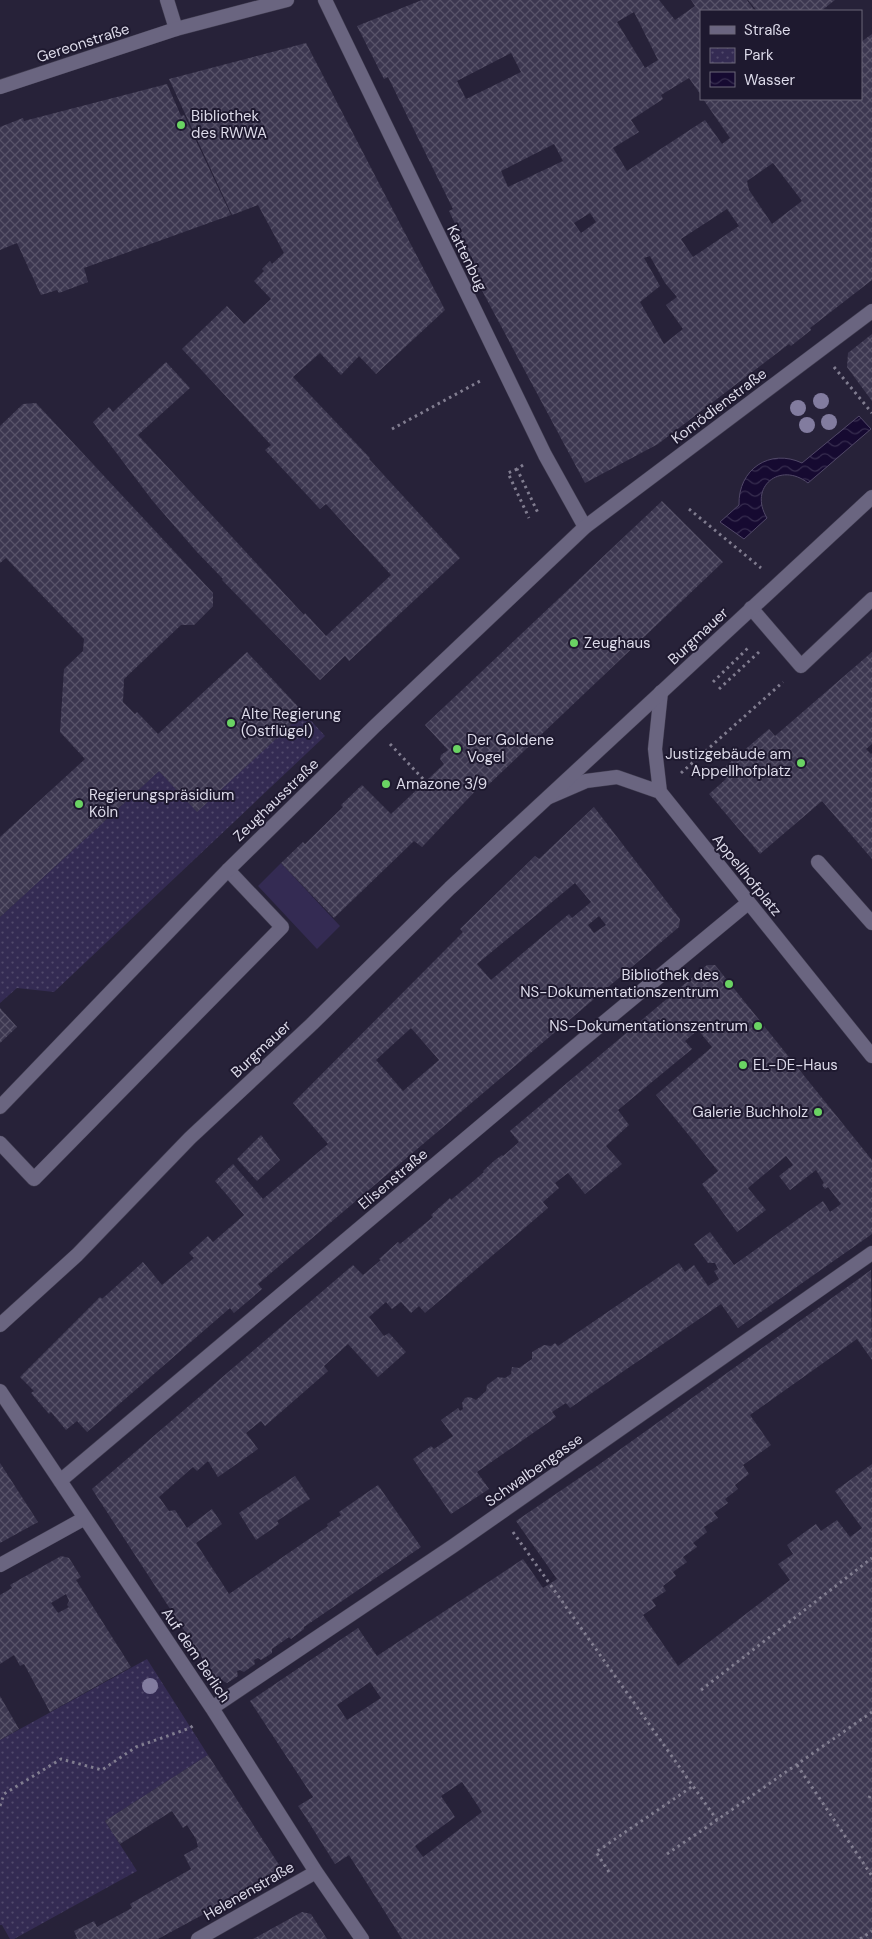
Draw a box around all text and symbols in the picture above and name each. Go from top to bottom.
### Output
legend [700,10,862,100]
street label: Gereonstraße [34,19,132,67]
text: Straße [744,20,791,40]
text: Park [744,45,774,65]
text: Wasser [744,70,796,90]
place label: Bibliothek des RWWA [191,106,267,143]
marker: Bibliothek des RWWA [175,119,187,131]
street label: Kattenbug [442,222,492,294]
street label: Komödienstraße [667,364,771,448]
street label: Burgmauer [664,603,733,669]
place label: Zeughaus [584,633,651,653]
marker: Zeughaus [568,637,580,649]
place label: Alte Regierung (Ostflügel) [241,704,341,741]
marker: Alte Regierung (Ostflügel) [225,717,237,729]
place label: Der Goldene Vogel [467,730,554,767]
marker: Der Goldene Vogel [451,743,463,755]
place label: Justizgebäude am Appellhofplatz [665,744,791,781]
street label: Zeughausstraße [229,754,323,846]
marker: Justizgebäude am Appellhofplatz [795,757,807,769]
place label: Amazone 3/9 [396,774,487,794]
marker: Amazone 3/9 [380,778,392,790]
place label: Regierungspräsidium Köln [89,785,234,822]
marker: Regierungspräsidium Köln [73,798,85,810]
street label: Appellhofplatz [708,830,786,920]
place label: Bibliothek des NS-Dokumentationszentrum [520,965,719,1002]
marker: Bibliothek des NS-Dokumentationszentrum [723,978,735,990]
street label: Burgmauer [227,1016,296,1082]
place label: NS-Dokumentationszentrum [549,1016,748,1036]
marker: NS-Dokumentationszentrum [752,1020,764,1032]
place label: EL-DE-Haus [753,1055,838,1075]
marker: EL-DE-Haus [737,1059,749,1071]
place label: Galerie Buchholz [692,1102,808,1122]
marker: Galerie Buchholz [812,1106,824,1118]
street label: Elisenstraße [354,1144,432,1214]
street label: Schwalbengasse [481,1429,587,1511]
street label: Auf dem Berlich [157,1604,235,1706]
street label: Helenenstraße [200,1857,298,1925]

